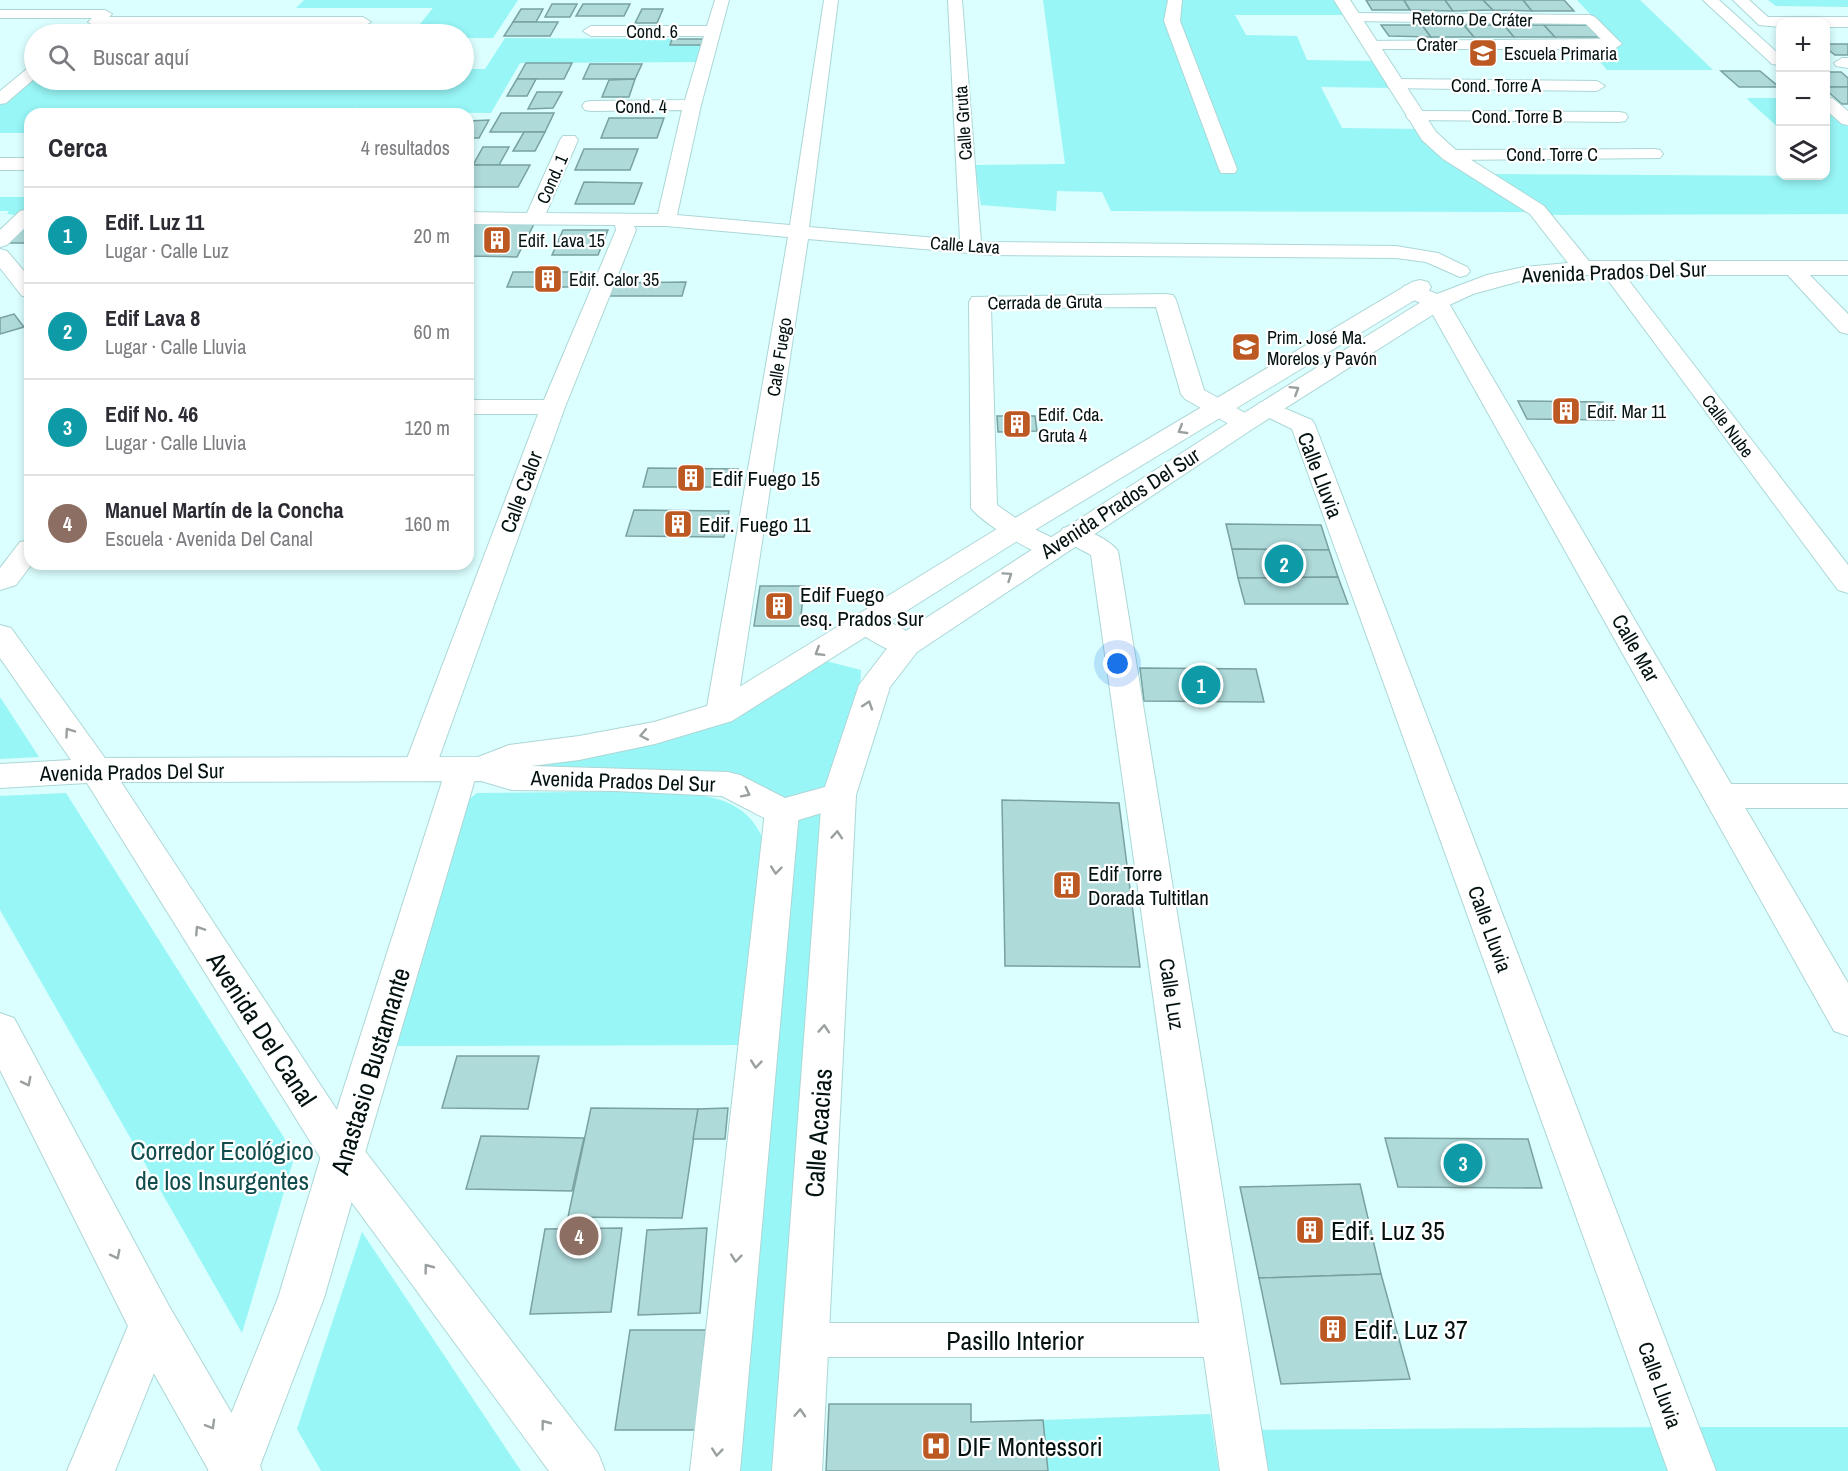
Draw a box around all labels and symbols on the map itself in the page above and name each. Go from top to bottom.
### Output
street label: Retorno De Cráter [1411,5,1533,33]
street label: Cond. 6 [626,19,678,44]
street label: Crater [1416,32,1458,57]
school or university icon: Escuela Primaria [1467,37,1499,69]
place label: Escuela Primaria [1504,41,1617,66]
street label: Cond. Torre A [1451,73,1541,98]
street label: Calle Gruta [948,85,978,161]
street label: Cond. 4 [615,94,667,119]
street label: Cond. Torre B [1472,104,1563,129]
street label: Cond. Torre C [1506,142,1598,167]
street label: Cond. 1 [530,150,574,208]
building icon: Edif. Lava 15 [481,224,513,256]
place label: Edif. Lava 15 [518,228,605,253]
street label: Calle Lava [929,230,1001,260]
street label: Avenida Prados Del Sur [1520,254,1707,290]
building icon: Edif. Calor 35 [532,263,564,295]
place label: Edif. Calor 35 [569,267,659,292]
street label: Cerrada de Gruta [987,288,1103,316]
street label: Calle Fuego [760,316,798,398]
place label: Prim. José Ma. Morelos y Pavón [1267,325,1377,371]
school or university icon: Prim. José Ma. Morelos y Pavón [1230,331,1262,363]
one-way arrow [1289,387,1300,398]
street label: Calle Nube [1696,389,1760,463]
building icon: Edif. Mar 11 [1550,395,1582,427]
place label: Edif. Mar 11 [1587,399,1667,424]
place label: Edif. Cda. Gruta 4 [1038,402,1104,448]
building icon: Edif. Cda. Gruta 4 [1001,408,1033,440]
one-way arrow [1178,422,1188,434]
street label: Calle Lluvia [1290,428,1350,523]
street label: Avenida Prados Del Sur [1034,440,1205,566]
street label: Calle Calor [493,447,549,537]
building icon: Edif Fuego 15 [675,462,707,494]
place label: Edif Fuego 15 [712,464,820,493]
building icon: Edif. Fuego 11 [662,508,694,540]
place label: Edif. Fuego 11 [699,510,811,539]
pin: 2 [1264,542,1304,586]
one-way arrow [1002,573,1013,584]
place label: Edif Fuego esq. Prados Sur [800,580,924,633]
building icon: Edif Fuego esq. Prados Sur [763,590,795,622]
street label: Calle Mar [1605,609,1667,687]
one-way arrow [815,645,826,656]
your location [1103,649,1132,678]
pin: 1 [1182,662,1220,708]
one-way arrow [861,700,873,711]
one-way arrow [65,727,76,738]
one-way arrow [640,728,650,741]
street label: Avenida Prados Del Sur [39,756,225,788]
street label: Avenida Prados Del Sur [529,763,716,799]
one-way arrow [739,786,750,798]
one-way arrow [830,830,843,839]
place label: Edif Torre Dorada Tultitlan [1088,859,1209,912]
one-way arrow [770,865,783,874]
building icon: Edif Torre Dorada Tultitlan [1051,869,1083,901]
street label: Calle Lluvia [1461,882,1519,977]
one-way arrow [194,926,206,936]
street label: Avenida Del Canal [198,944,325,1113]
street label: Calle Luz [1152,956,1192,1032]
street label: Anastasio Bustamante [322,963,418,1180]
one-way arrow [818,1025,831,1034]
one-way arrow [750,1059,763,1068]
street label: Calle Acacias [796,1067,840,1199]
one-way arrow [20,1075,31,1086]
park label: Corredor Ecológico de los Insurgentes [130,1133,314,1198]
pin: 3 [1444,1140,1482,1186]
place label: Edif. Luz 35 [1331,1213,1445,1248]
pin: 4 [560,1214,598,1258]
building icon: Edif. Luz 35 [1294,1214,1326,1246]
one-way arrow [109,1248,121,1259]
one-way arrow [730,1253,743,1262]
one-way arrow [424,1264,435,1275]
place label: Edif. Luz 37 [1354,1312,1468,1347]
building icon: Edif. Luz 37 [1317,1313,1349,1345]
street label: Pasillo Interior [946,1323,1084,1358]
street label: Calle Lluvia [1631,1338,1689,1433]
one-way arrow [793,1408,806,1417]
one-way arrow [203,1419,215,1429]
one-way arrow [541,1420,552,1431]
place label: DIF Montessori [957,1429,1103,1464]
hospital icon: DIF Montessori [920,1430,952,1462]
one-way arrow [711,1447,723,1456]

